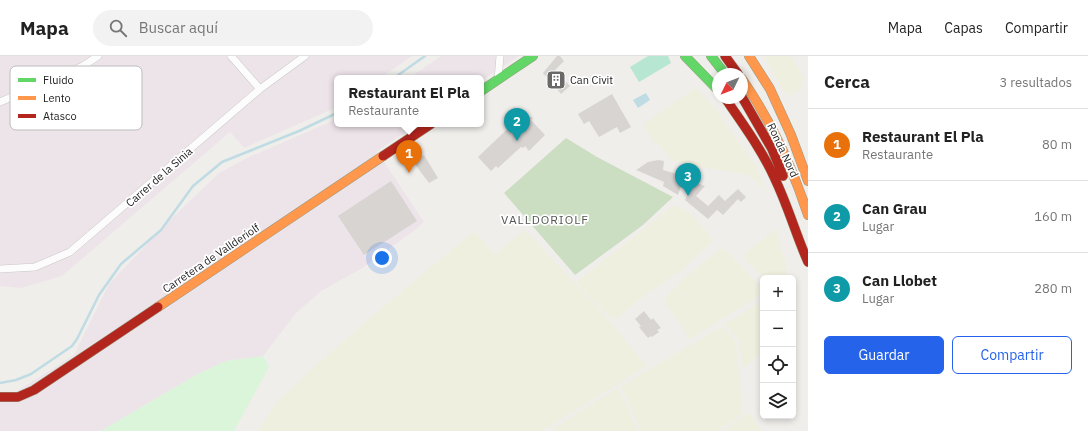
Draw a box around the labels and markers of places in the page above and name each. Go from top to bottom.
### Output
building icon: Can Civit [545,69,567,91]
place label: Can Civit [570,73,613,87]
pin: 2 [504,108,530,141]
pin: 1 [396,140,422,173]
pin: 3 [675,163,701,196]

